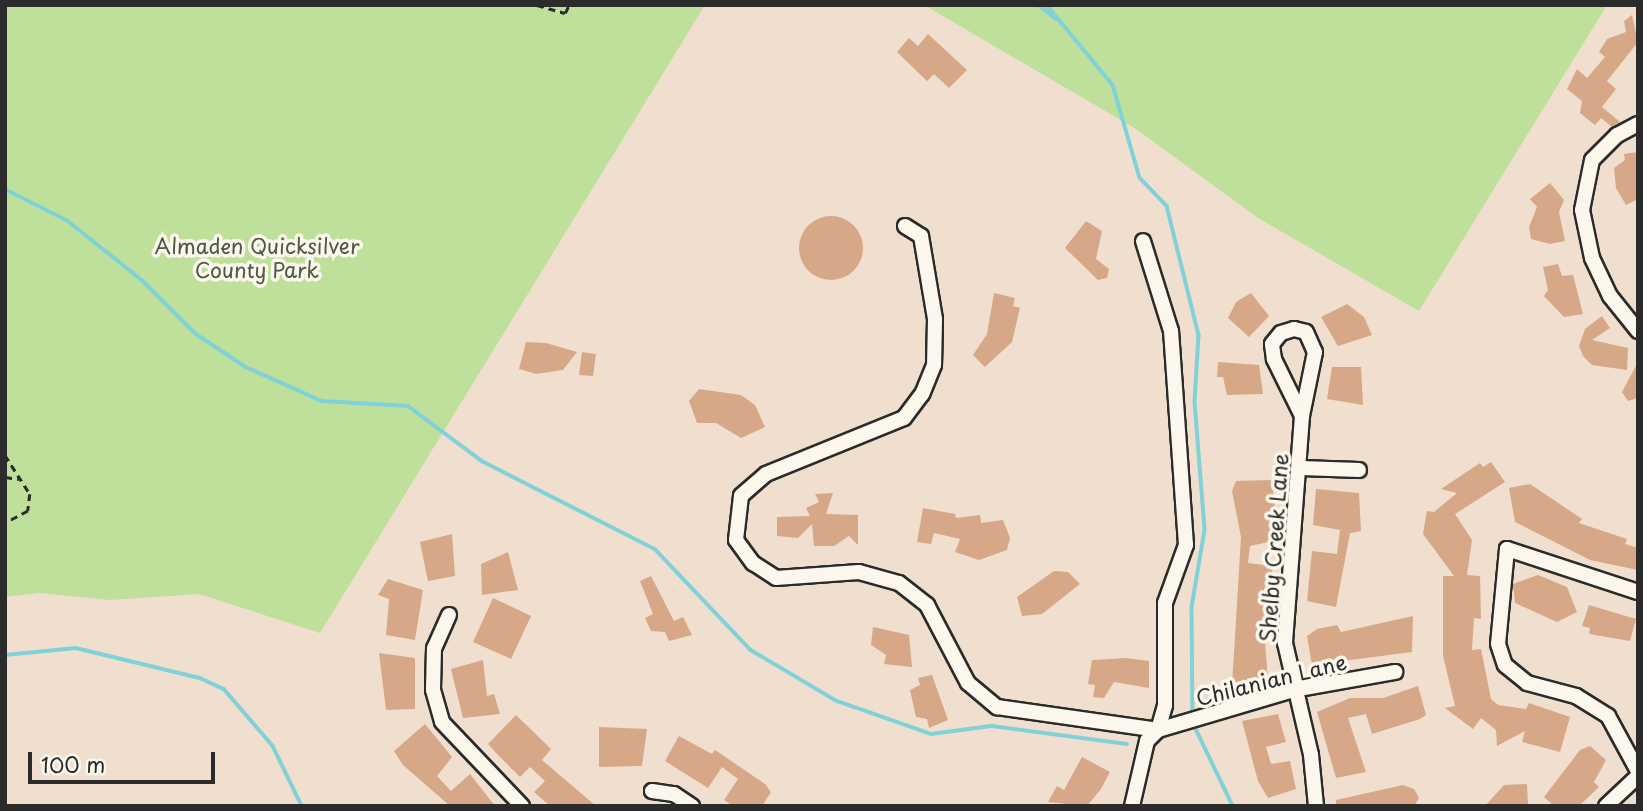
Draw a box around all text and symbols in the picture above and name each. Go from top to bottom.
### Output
park label: Almaden Quicksilver County Park [154,232,360,282]
street label: Shelby Creek Lane [1254,451,1292,645]
street label: Chilanian Lane [1193,648,1349,710]
scale bar [32,738,219,782]
text: 100 m [41,748,105,780]

